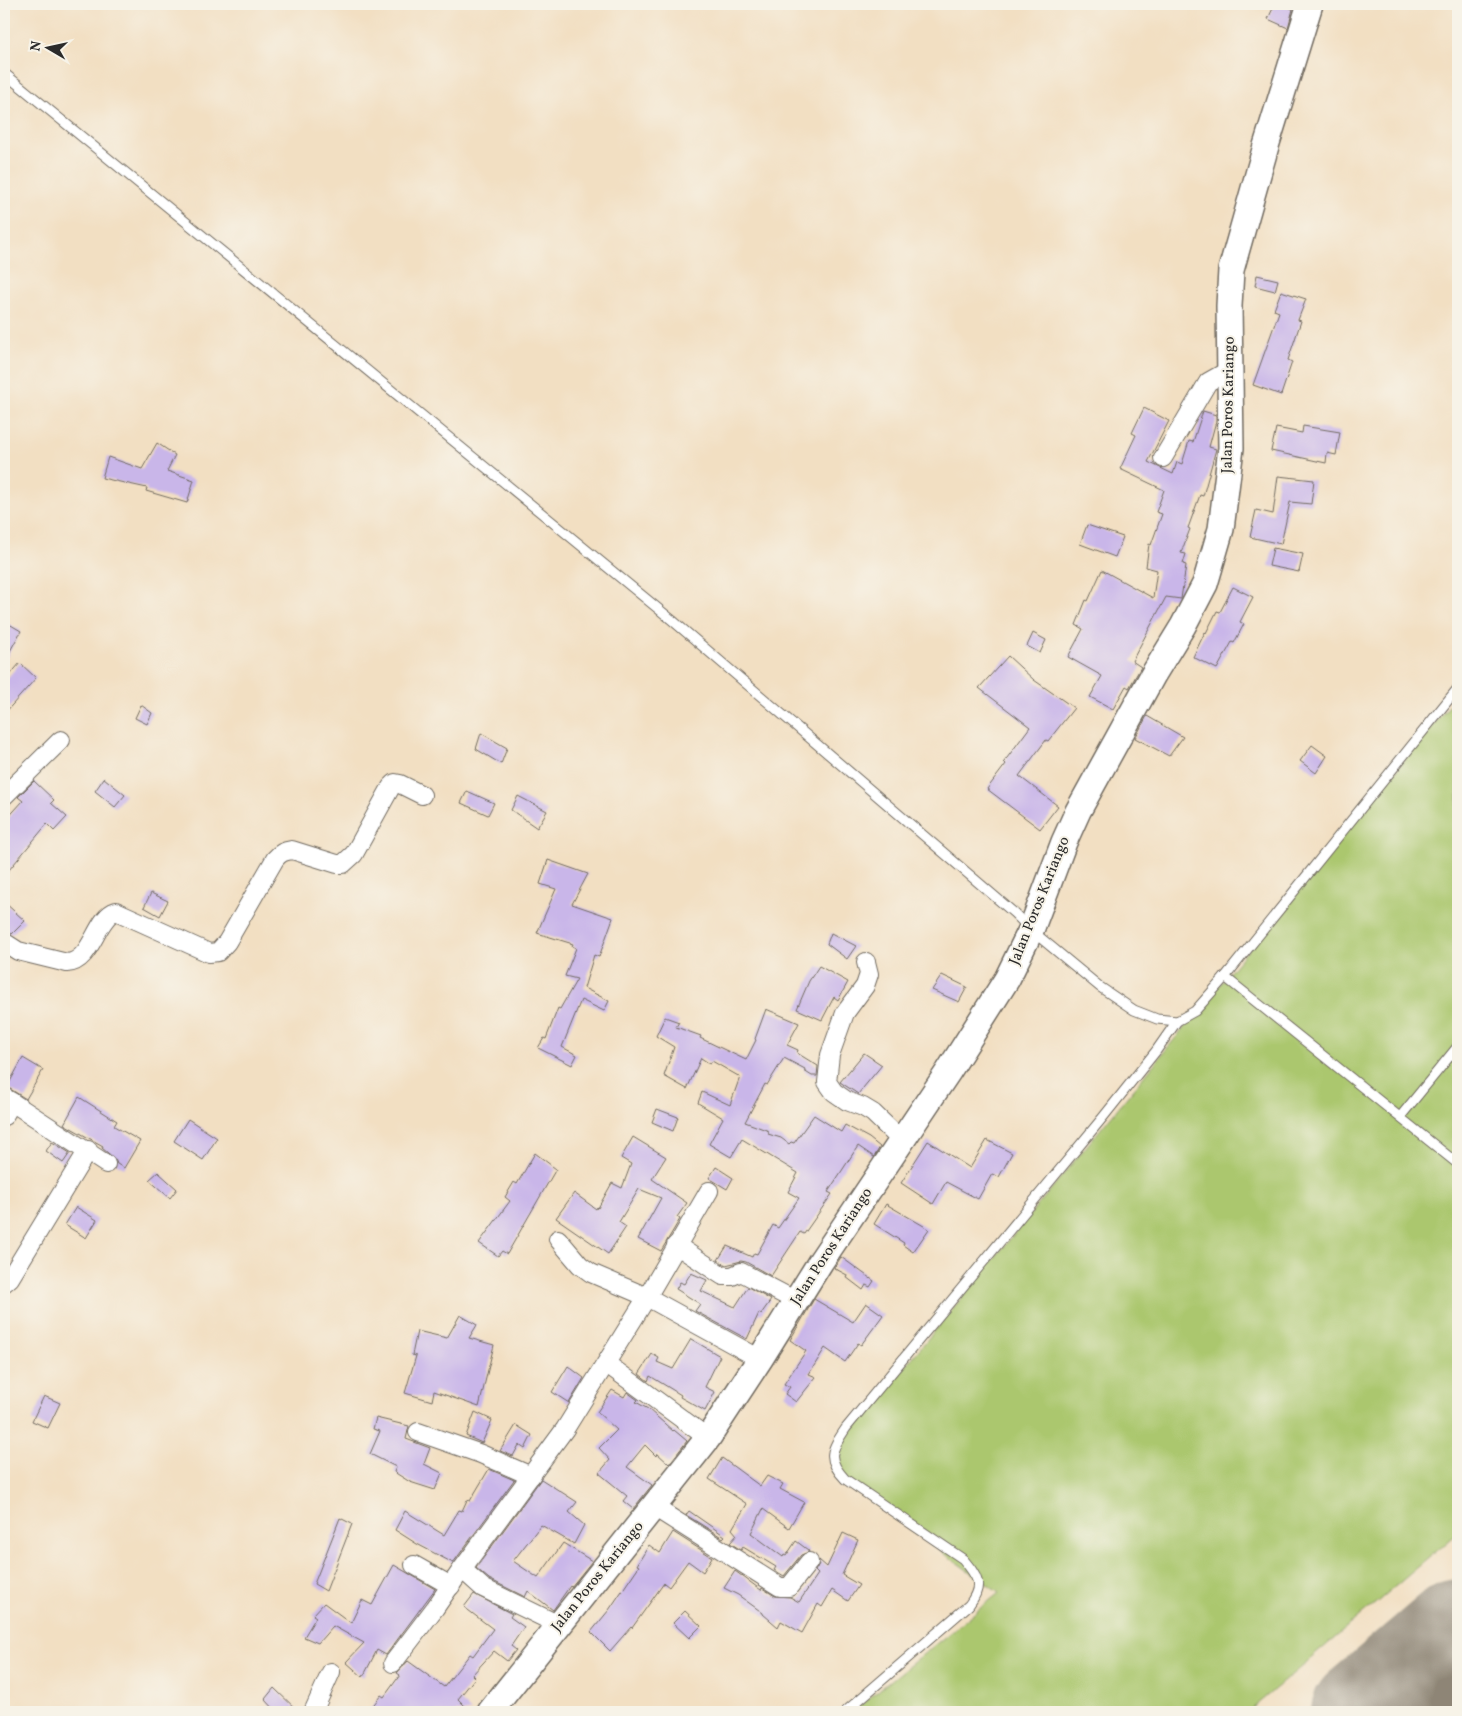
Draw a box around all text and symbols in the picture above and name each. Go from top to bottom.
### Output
north arrow [22,22,72,72]
text: N [26,40,47,53]
street label: Jalan Poros Kariango [1217,336,1241,474]
street label: Jalan Poros Kariango [1005,834,1075,968]
street label: Jalan Poros Kariango [786,1184,878,1310]
street label: Jalan Poros Kariango [547,1517,649,1637]

